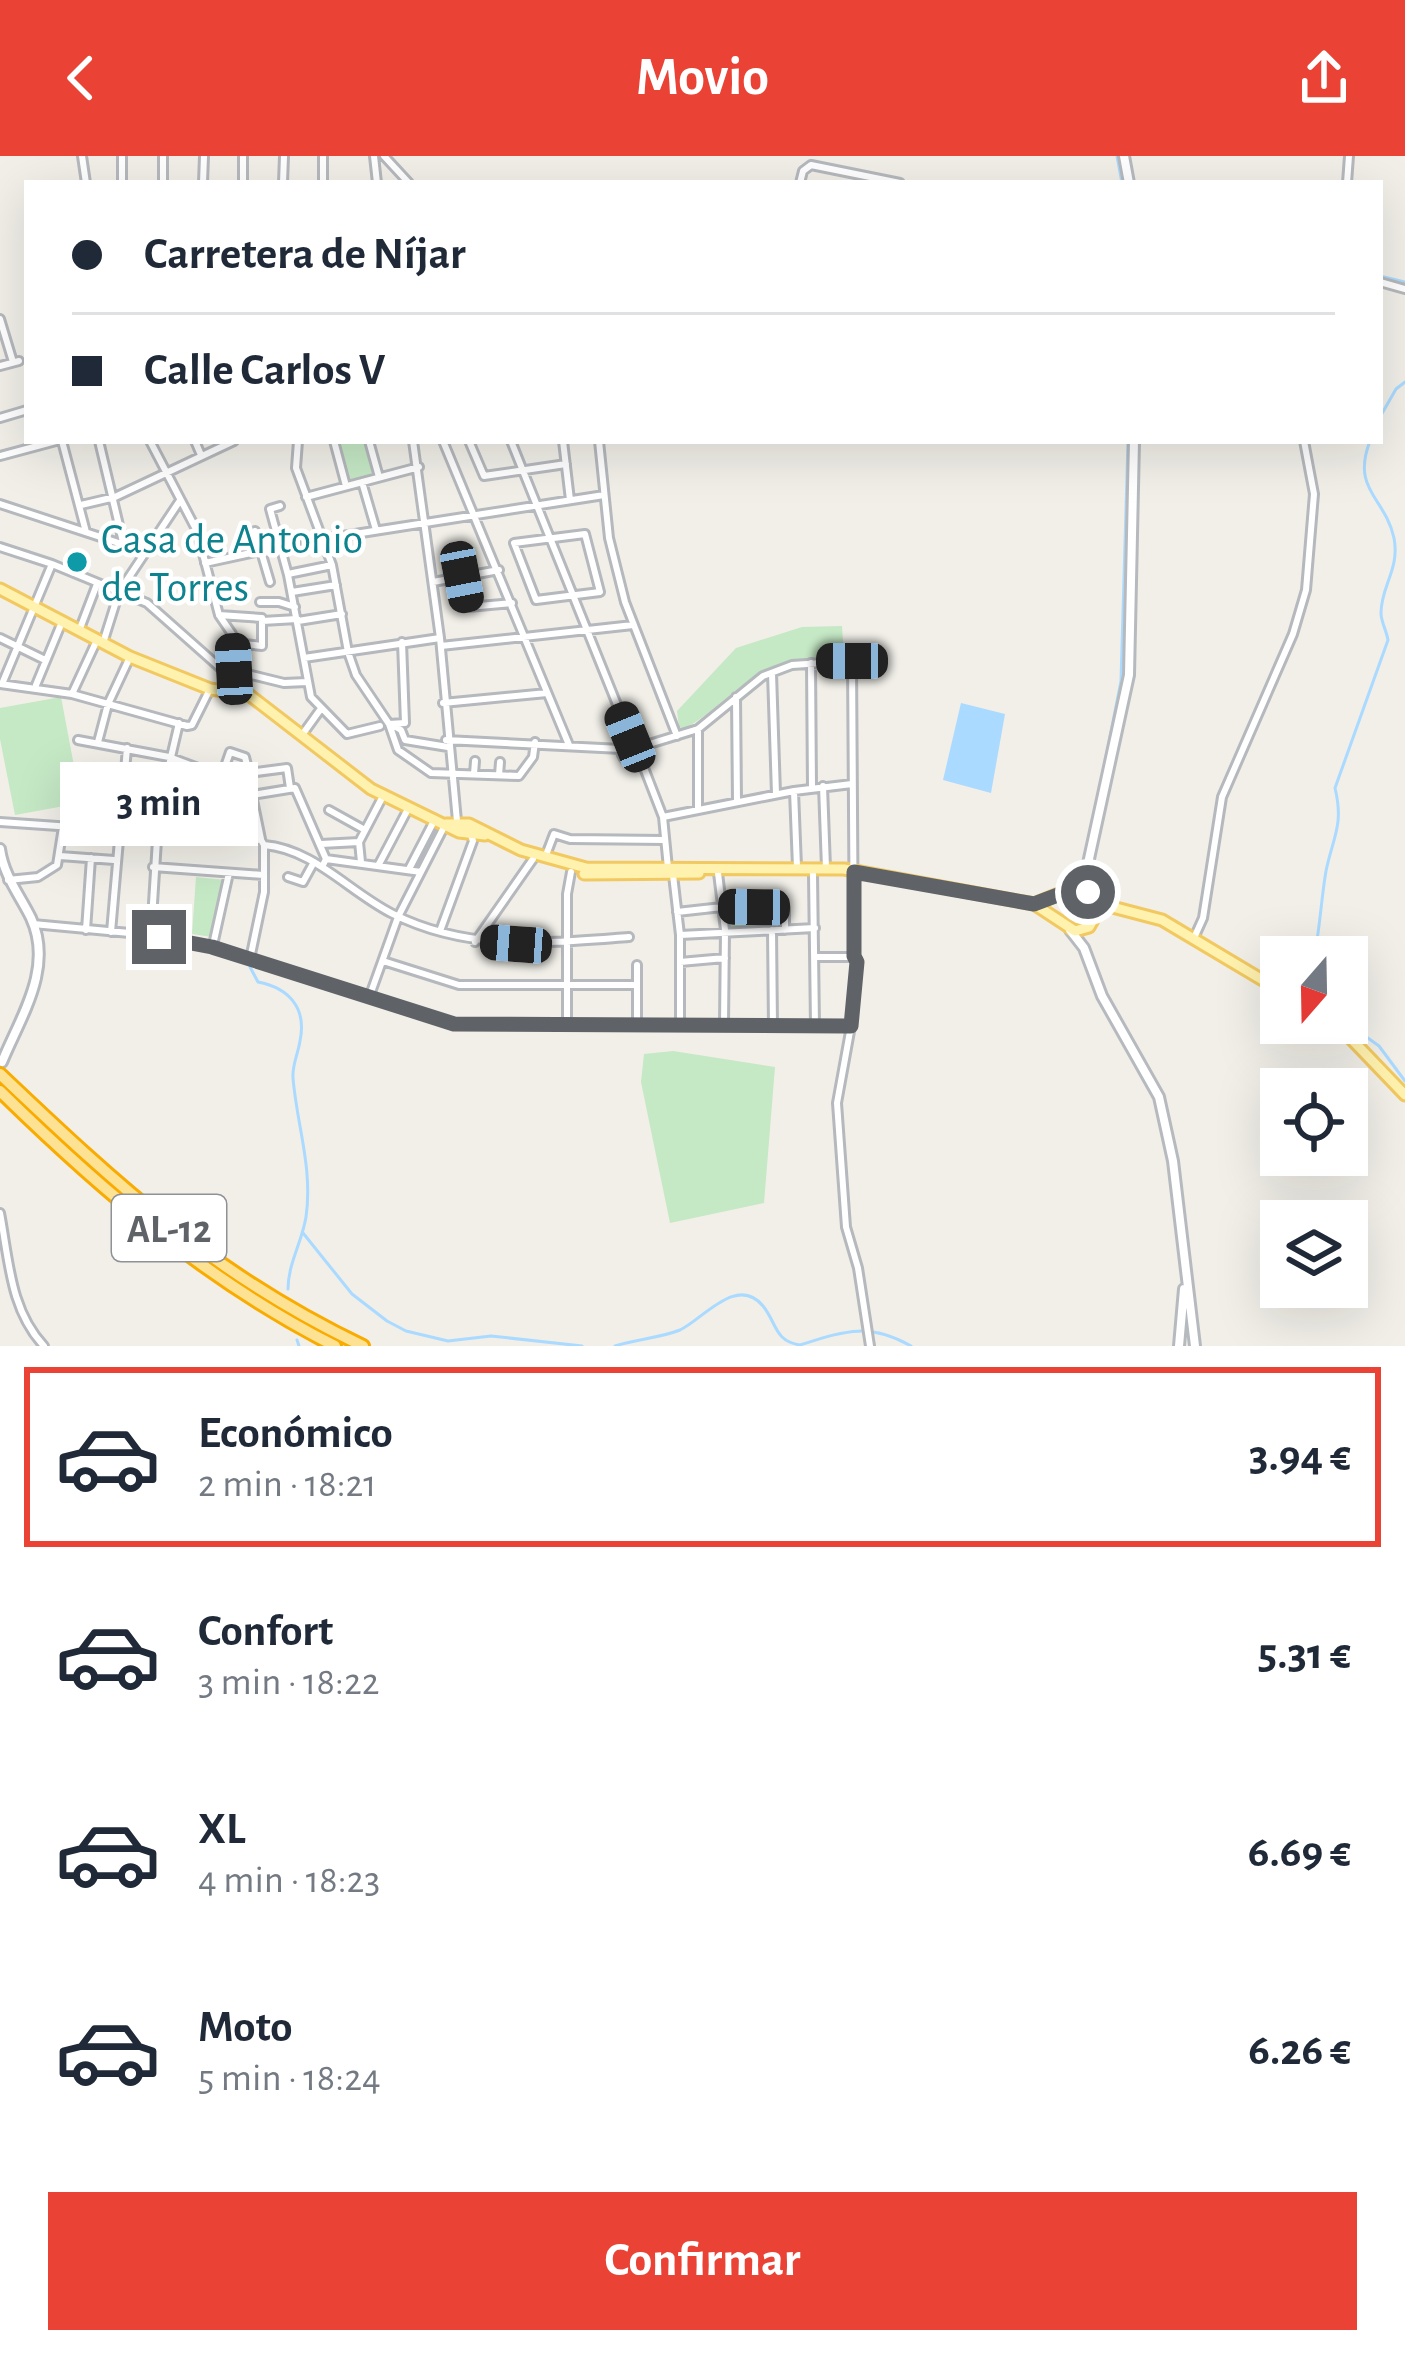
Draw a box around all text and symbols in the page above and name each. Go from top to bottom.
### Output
icon: back [48,45,114,111]
icon: share [1291,45,1357,111]
text: Movio [636,51,769,105]
text: Carretera de Níjar [144,232,466,277]
text: Calle Carlos V [144,348,385,393]
place label: Casa de Antonio de Torres [101,519,363,609]
car [437,538,487,616]
marker: Casa de Antonio de Torres [64,549,90,575]
car [214,632,254,706]
car [816,643,888,679]
car [600,697,660,777]
callout: 3 min [60,763,258,847]
text: 3 min [117,784,201,823]
route start [1061,865,1115,919]
car [718,888,790,926]
route end [132,910,186,964]
car [479,924,553,964]
north arrow [1260,936,1368,1044]
map controls [1260,936,1368,1308]
button: locate [1260,1068,1368,1176]
road number: AL-12 [112,1195,226,1261]
button: layers [1260,1200,1368,1308]
icon: car [54,1403,162,1511]
text: Económico [198,1411,393,1456]
text: 3.94 € [1249,1434,1351,1479]
text: 2 min · 18:21 [198,1465,377,1504]
icon: car [54,1601,162,1709]
text: Confort [198,1609,333,1654]
text: 5.31 € [1258,1632,1351,1677]
text: 3 min · 18:22 [198,1663,379,1702]
icon: car [54,1799,162,1907]
text: XL [198,1807,246,1852]
text: 6.69 € [1248,1830,1351,1875]
text: 4 min · 18:23 [198,1861,380,1900]
icon: car [54,1997,162,2105]
text: Moto [198,2005,293,2050]
text: 6.26 € [1248,2028,1351,2073]
text: 5 min · 18:24 [198,2059,381,2098]
button: Confirmar [48,2192,1357,2330]

